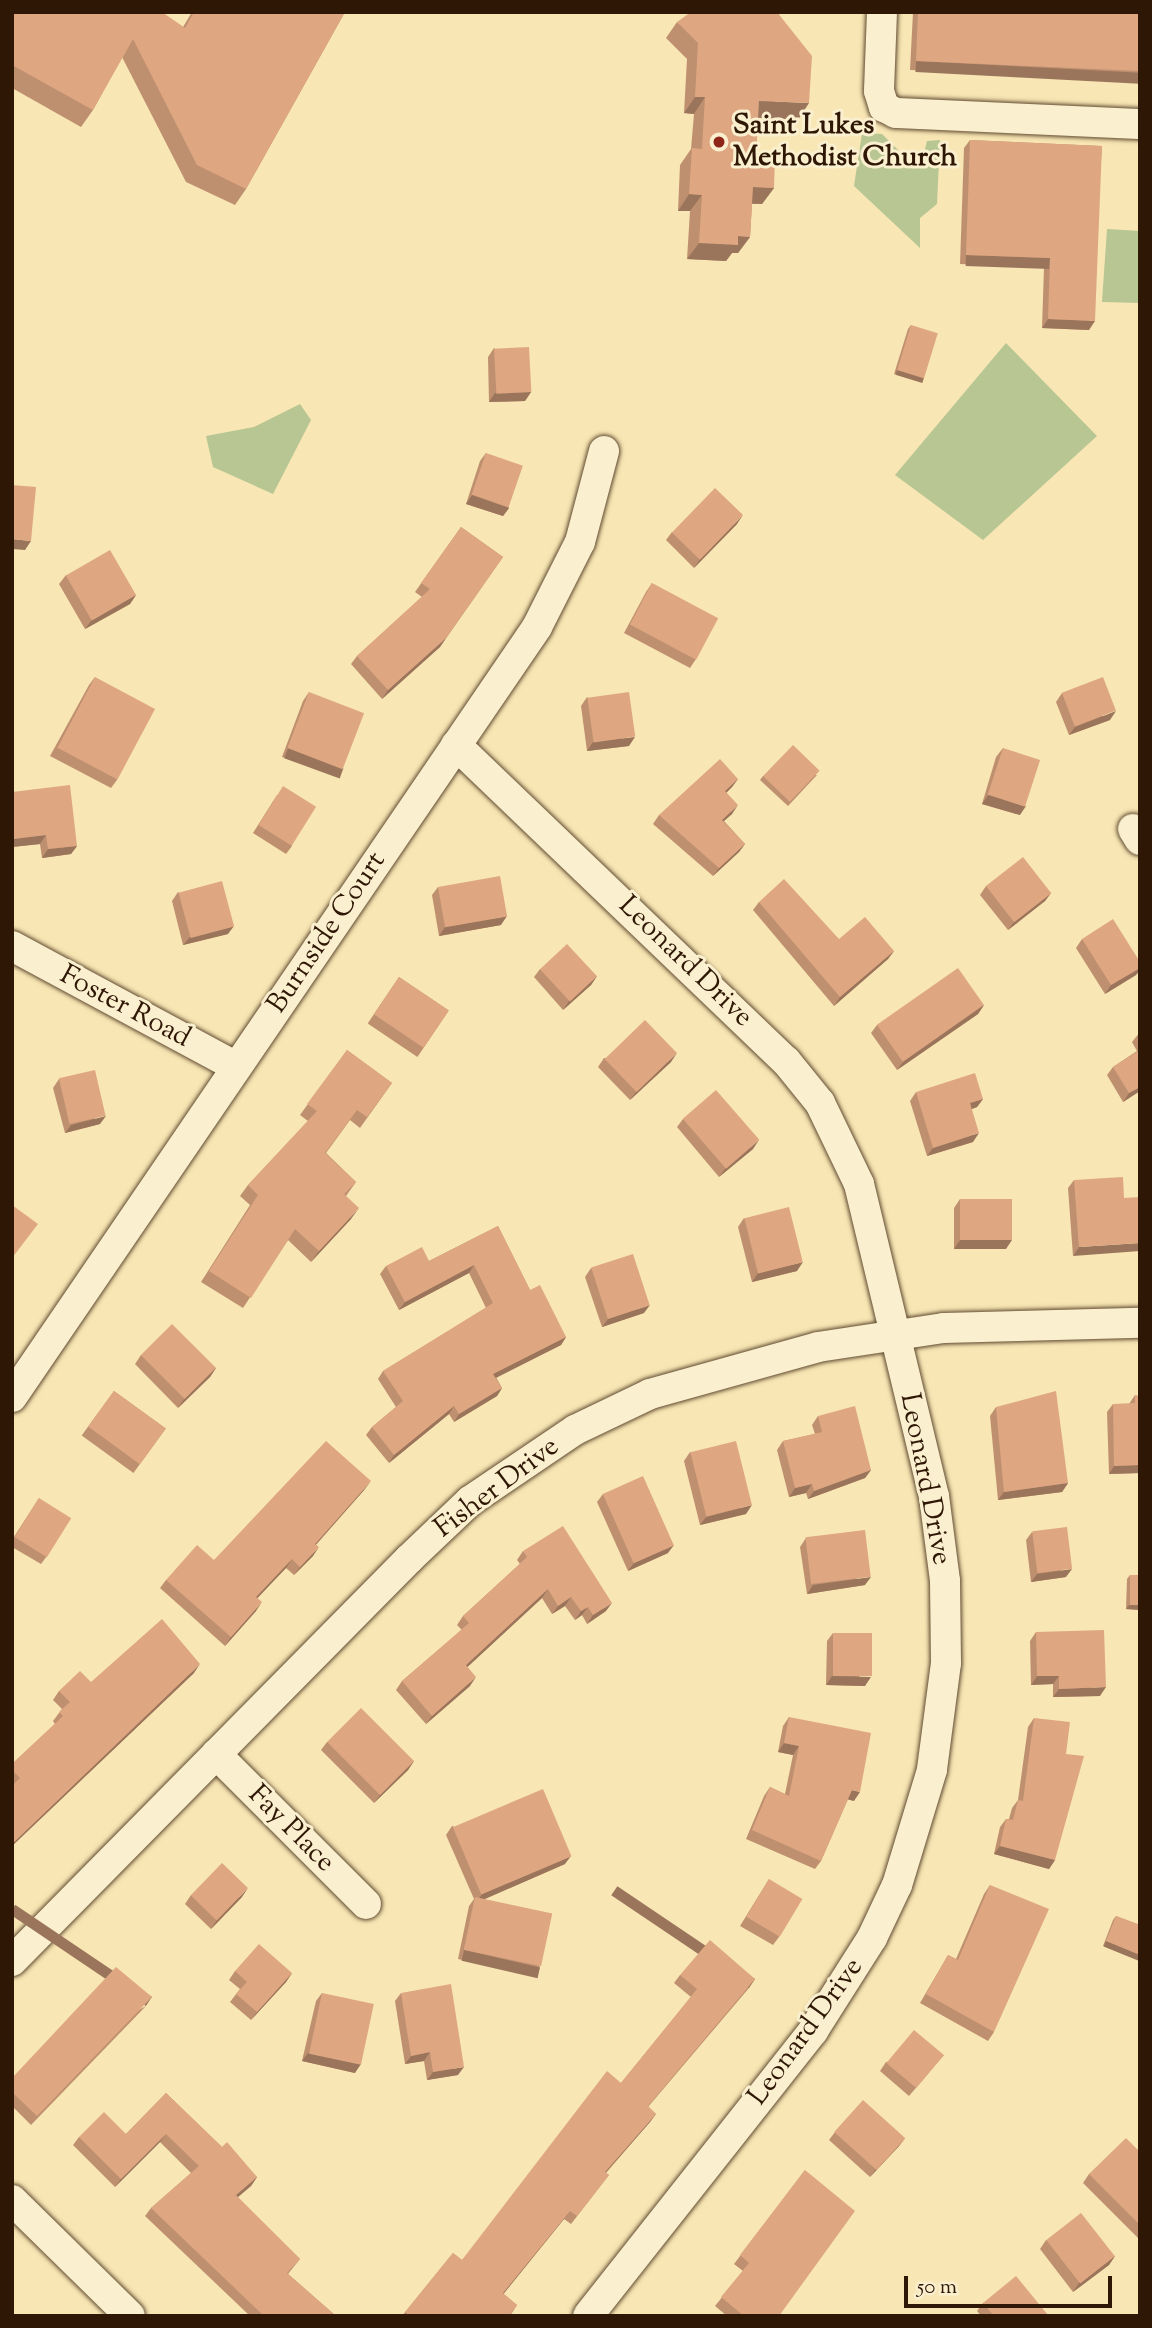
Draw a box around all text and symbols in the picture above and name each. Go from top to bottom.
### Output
place label: Saint Lukes Methodist Church [733,109,957,175]
marker: Saint Lukes Methodist Church [711,134,727,150]
street label: Burnside Court [261,846,393,1020]
street label: Leonard Drive [611,889,759,1035]
street label: Foster Road [54,958,196,1056]
street label: Leonard Drive [892,1390,958,1568]
street label: Fisher Drive [428,1430,566,1546]
street label: Fay Place [240,1778,342,1880]
street label: Leonard Drive [741,1952,871,2112]
scale bar [907,2262,1115,2306]
text: 50 m [917,2273,957,2303]

